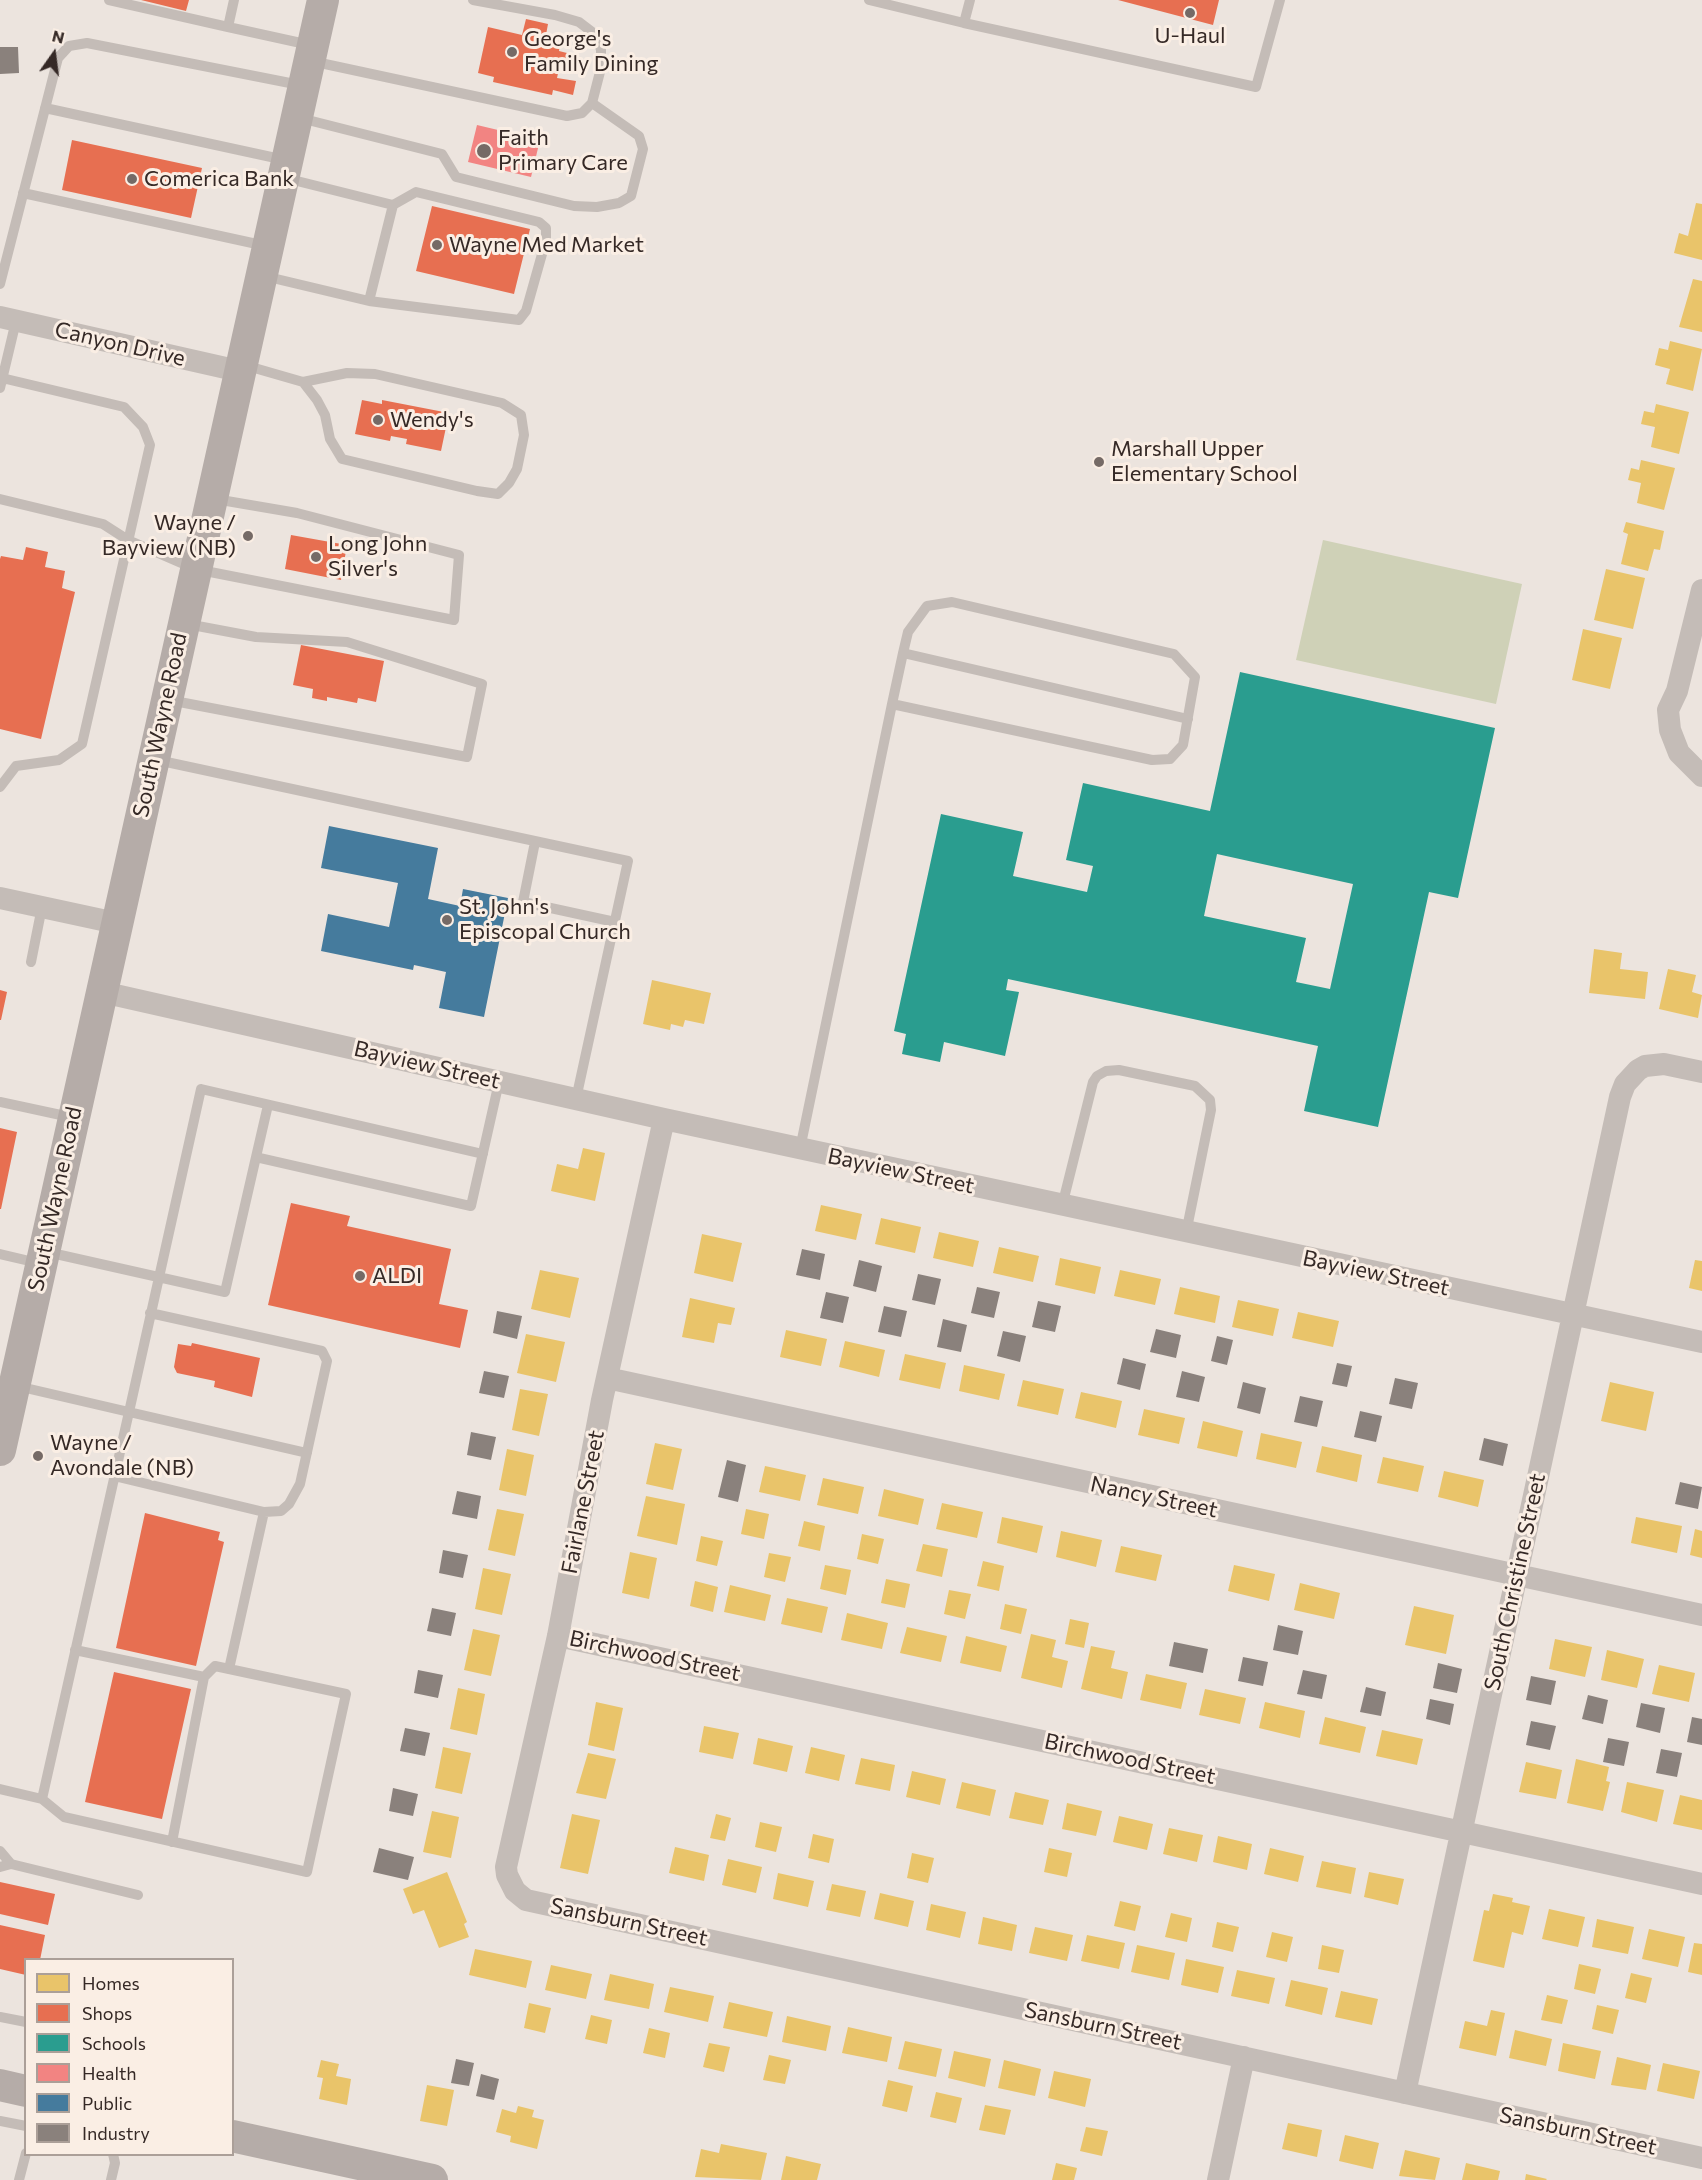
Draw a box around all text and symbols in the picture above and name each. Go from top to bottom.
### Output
marker: U-Haul [1183,6,1197,20]
place label: U-Haul [1154,23,1226,49]
north arrow [24,24,84,84]
text: N [50,25,67,47]
place label: George's Family Dining [524,26,658,78]
marker: George's Family Dining [505,45,519,59]
place label: Faith Primary Care [498,125,628,176]
marker: Faith Primary Care [475,142,493,160]
place label: Comerica Bank [144,166,294,192]
marker: Comerica Bank [125,172,139,186]
place label: Wayne Med Market [449,232,644,258]
marker: Wayne Med Market [430,238,444,252]
street label: Canyon Drive [52,316,188,372]
place label: Wendy's [390,407,474,433]
marker: Wendy's [371,413,385,427]
place label: Marshall Upper Elementary School [1111,436,1298,488]
marker: Marshall Upper Elementary School [1092,455,1106,469]
place label: Wayne / Bayview (NB) [102,510,236,562]
marker: Wayne / Bayview (NB) [241,529,255,543]
place label: Long John Silver's [328,531,427,582]
marker: Long John Silver's [309,550,323,564]
street label: South Wayne Road [128,630,192,820]
place label: St. John's Episcopal Church [459,894,631,945]
marker: St. John's Episcopal Church [440,913,454,927]
street label: Bayview Street [351,1035,503,1095]
street label: South Wayne Road [23,1104,87,1294]
street label: Bayview Street [825,1143,977,1199]
street label: Bayview Street [1300,1245,1452,1301]
place label: ALDI [372,1263,422,1289]
marker: ALDI [353,1269,367,1283]
street label: Fairlane Street [556,1428,610,1576]
place label: Wayne / Avondale (NB) [50,1430,194,1482]
marker: Wayne / Avondale (NB) [31,1449,45,1463]
street label: Nancy Street [1088,1471,1220,1523]
street label: South Christine Street [1479,1471,1551,1693]
street label: Birchwood Street [567,1625,743,1687]
street label: Birchwood Street [1042,1728,1218,1790]
street label: Sansburn Street [548,1892,710,1952]
legend [24,1958,234,2156]
text: Homes [82,1972,140,1994]
street label: Sansburn Street [1022,1996,1184,2056]
text: Shops [82,2002,132,2024]
text: Schools [82,2032,146,2054]
text: Health [82,2062,137,2084]
text: Public [82,2092,132,2114]
street label: Sansburn Street [1497,2101,1659,2161]
text: Industry [82,2122,150,2144]

